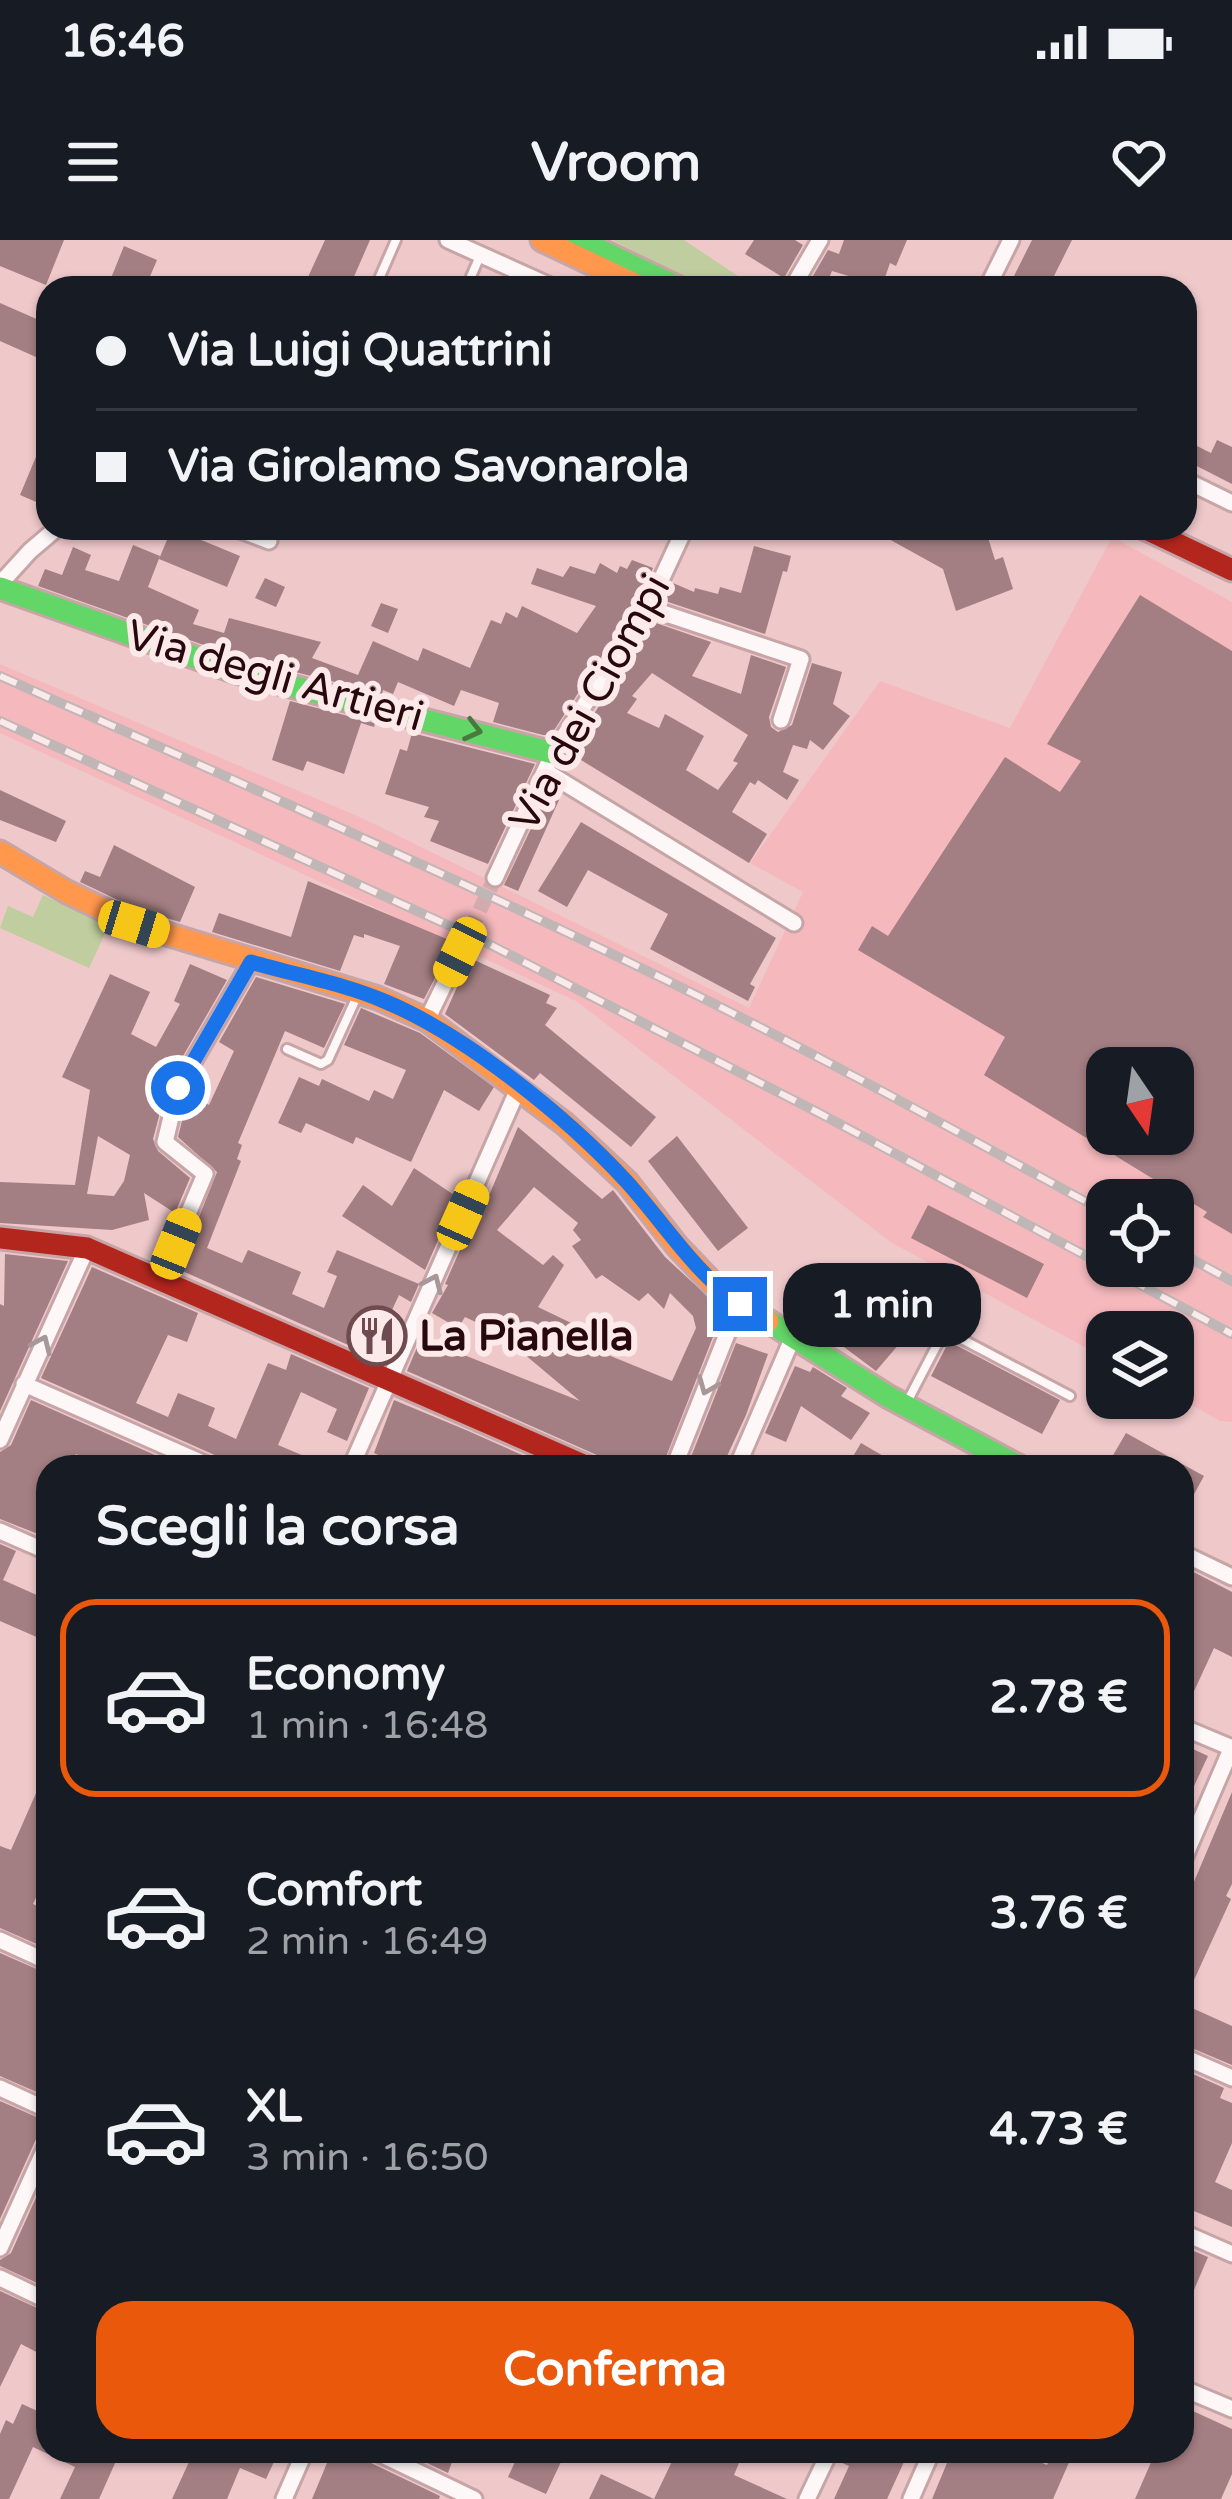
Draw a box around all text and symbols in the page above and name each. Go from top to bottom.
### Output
text: 16:46 [60,15,185,69]
icon: menu [60,129,126,195]
icon: heart [1106,129,1172,195]
text: Vroom [531,130,701,195]
text: Via Luigi Quattrini [168,324,553,378]
text: Via Girolamo Savonarola [168,440,690,494]
street label: Via dei Ciompi [498,566,682,840]
street label: Via degli Artieri [121,609,429,743]
one-way arrow [463,716,483,741]
car [94,896,174,952]
car [428,912,492,992]
north arrow [1086,1047,1194,1155]
map controls [1086,1047,1194,1419]
route start [151,1061,205,1115]
car [432,1175,494,1255]
button: locate [1086,1179,1194,1287]
car [146,1204,206,1284]
callout: 1 min [782,1262,980,1346]
one-way arrow [418,1274,442,1295]
route end [713,1277,767,1331]
text: 1 min [830,1281,934,1328]
restaurant icon: La Pianella [346,1305,408,1367]
place label: La Pianella [419,1311,634,1362]
button: layers [1086,1311,1194,1419]
one-way arrow [28,1334,52,1356]
one-way arrow [697,1374,721,1395]
text: Scegli la corsa [96,1494,460,1559]
icon: car [102,1644,210,1752]
text: Economy [246,1648,445,1702]
text: 2.78 € [990,1671,1128,1725]
text: 1 min · 16:48 [246,1702,488,1749]
icon: car [102,1860,210,1968]
text: Comfort [246,1864,422,1918]
text: 3.76 € [990,1887,1128,1941]
text: 2 min · 16:49 [246,1918,488,1965]
icon: car [102,2076,210,2184]
text: XL [246,2080,302,2134]
text: 4.73 € [990,2103,1128,2157]
text: 3 min · 16:50 [246,2134,488,2181]
button: Conferma [96,2301,1134,2439]

